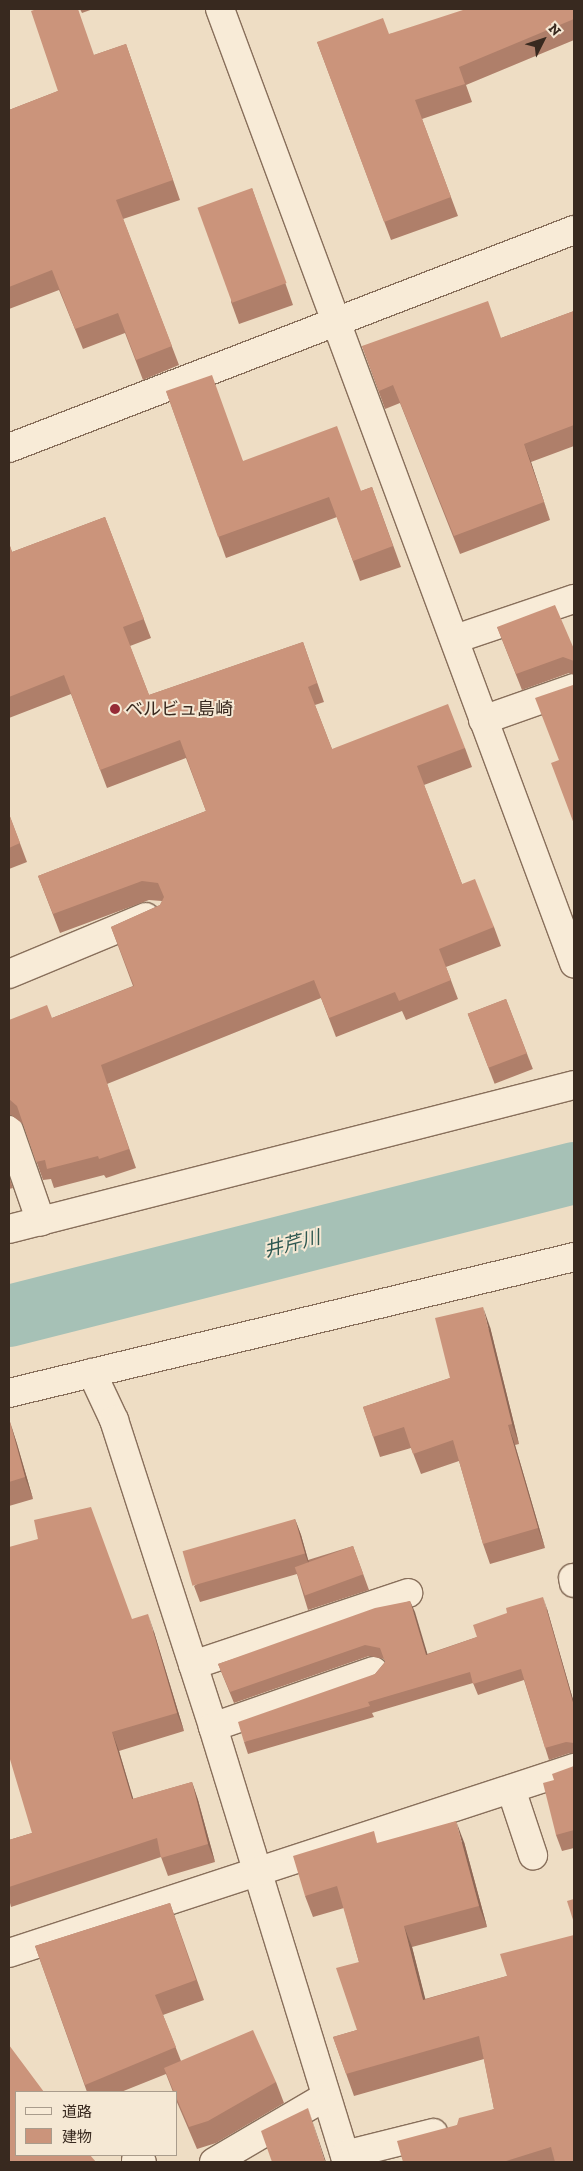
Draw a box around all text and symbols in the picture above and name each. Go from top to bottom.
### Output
north arrow [518,15,568,65]
text: N [545,20,565,39]
place label: ベルビュ島崎 [125,698,233,720]
marker: ベルビュ島崎 [109,703,121,715]
water label: 井芹川 [262,1226,322,1262]
legend [15,2091,178,2156]
text: 道路 [62,2103,92,2121]
text: 建物 [62,2128,92,2146]

